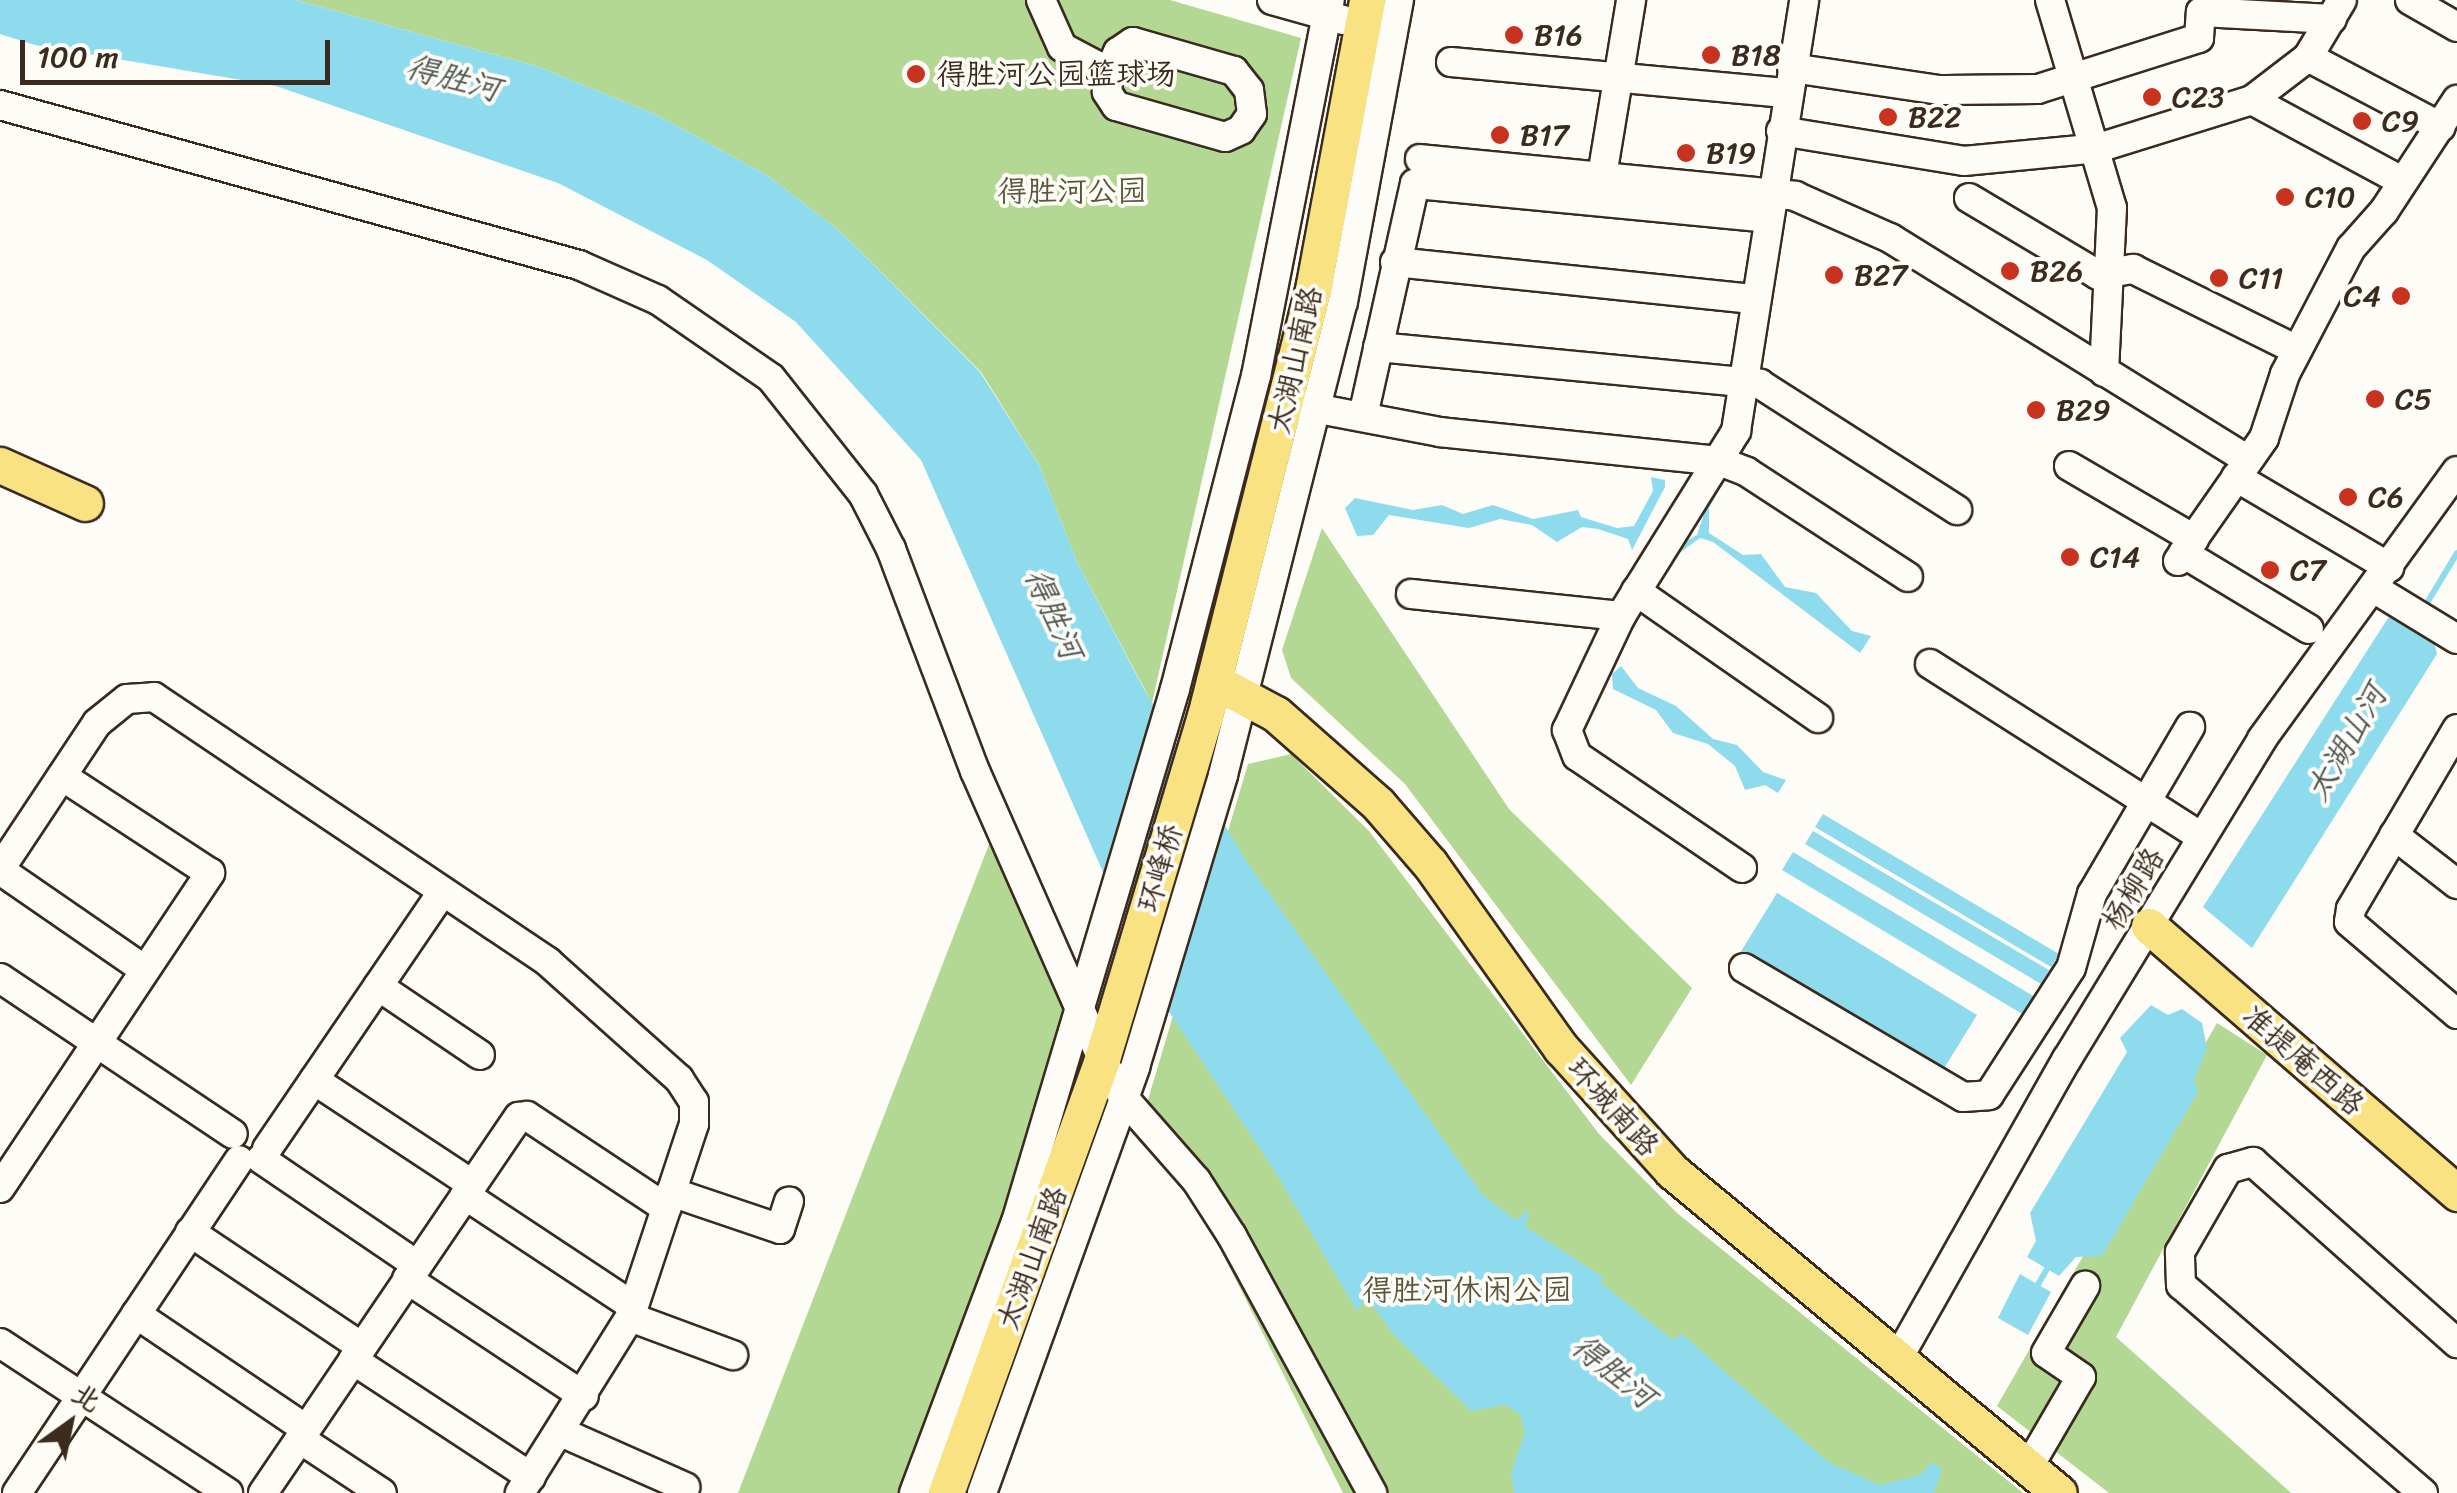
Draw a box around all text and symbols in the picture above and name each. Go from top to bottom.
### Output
place label: B16 [1534,17,1583,53]
scale bar [25,20,335,82]
marker: B16 [1503,24,1525,46]
text: 100 m [37,30,119,84]
place label: B18 [1731,37,1781,73]
marker: B18 [1700,44,1722,66]
water label: 得胜河 [402,48,504,110]
place label: 得胜河公园篮球场 [936,56,1176,92]
marker: 得胜河公园篮球场 [905,63,927,85]
place label: C23 [2172,79,2224,115]
marker: C23 [2141,86,2163,108]
place label: B22 [1908,99,1962,135]
place label: C9 [2382,103,2419,139]
marker: B22 [1877,106,1899,128]
marker: C9 [2351,110,2373,132]
place label: B17 [1520,117,1569,153]
marker: B17 [1489,124,1511,146]
place label: B19 [1706,135,1756,171]
marker: B19 [1675,142,1697,164]
park label: 得胜河公园 [997,173,1147,209]
place label: C10 [2305,179,2356,215]
marker: C10 [2274,186,2296,208]
place label: B26 [2030,253,2083,289]
place label: B27 [1854,257,1907,293]
marker: B26 [1999,260,2021,282]
place label: C11 [2239,260,2283,296]
marker: B27 [1823,264,1845,286]
marker: C11 [2208,267,2230,289]
place label: C4 [2344,278,2381,314]
street label: 太湖山南路 [1261,283,1329,437]
marker: C4 [2390,285,2412,307]
place label: C5 [2395,381,2432,417]
marker: C5 [2364,388,2386,410]
place label: B29 [2056,392,2111,428]
marker: B29 [2025,399,2047,421]
place label: C6 [2368,479,2404,515]
marker: C6 [2337,486,2359,508]
place label: C14 [2090,539,2140,575]
marker: C14 [2059,546,2081,568]
place label: C7 [2290,552,2326,588]
marker: C7 [2259,559,2281,581]
water label: 得胜河 [1016,562,1090,666]
water label: 太湖山河 [2298,678,2396,808]
street label: 环峰桥 [1130,820,1190,916]
street label: 杨柳路 [2094,841,2172,937]
street label: 准提庵西路 [2235,997,2371,1123]
street label: 环城南路 [1559,1050,1667,1164]
street label: 太湖山南路 [989,1181,1075,1335]
park label: 得胜河休闲公园 [1362,1272,1572,1308]
water label: 得胜河 [1564,1327,1662,1417]
text: 北 [62,1369,112,1426]
north arrow [20,1373,120,1473]

